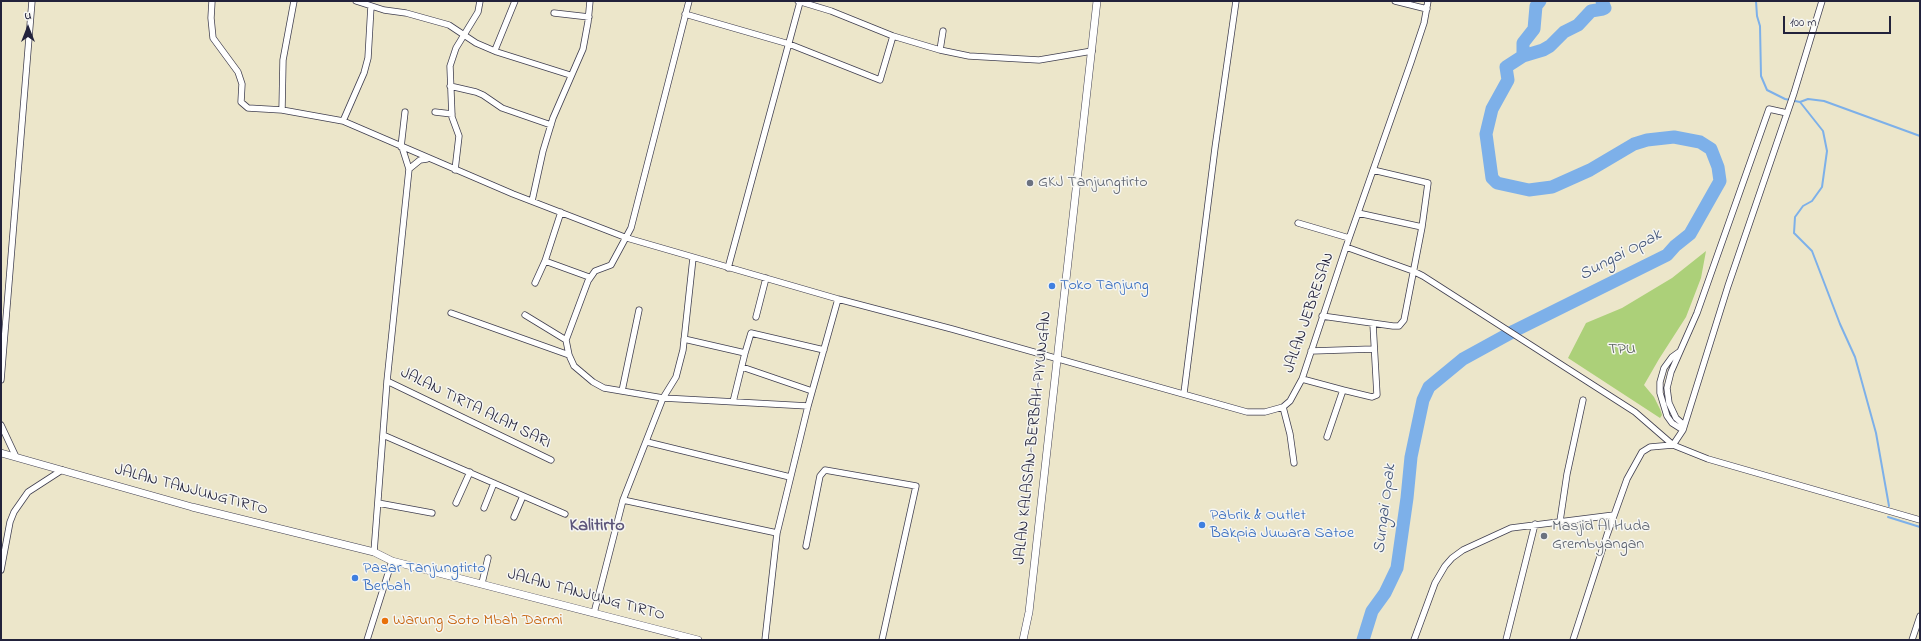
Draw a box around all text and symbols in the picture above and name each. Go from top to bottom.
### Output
north arrow [8,8,48,48]
text: U [25,8,31,24]
scale bar [1785,8,1893,34]
text: 100 m [1790,14,1817,32]
place label: GKJ Tanjungtirto [1038,173,1148,193]
marker: GKJ Tanjungtirto [1025,178,1035,188]
water label: Sungai Opak [1576,226,1666,286]
street label: JALAN JEBRESAN [1280,250,1340,376]
place label: Toko Tanjung [1060,276,1149,296]
marker: Toko Tanjung [1047,281,1057,291]
street label: JALAN KALASAN-BERBAH-PIYUNGAN [1011,310,1057,566]
park label: TPU [1608,340,1636,360]
street label: JALAN TIRTA ALAM SARI [397,364,553,454]
street label: JALAN TANJUNGTIRTO [112,461,270,521]
water label: Sungai Opak [1370,463,1402,555]
place label: Pabrik & Outlet Bakpia Juwara Satoe [1210,506,1354,544]
district label: Kalitirto [570,516,624,538]
place label: Masjid Al Huda Grembyangan [1552,517,1650,555]
marker: Pabrik & Outlet Bakpia Juwara Satoe [1197,520,1207,530]
marker: Masjid Al Huda Grembyangan [1539,531,1549,541]
place label: Pasar Tanjungtirto Berbah [363,559,486,597]
street label: JALAN TANJUNG TIRTO [505,566,667,626]
marker: Pasar Tanjungtirto Berbah [350,573,360,583]
place label: Warung Soto Mbah Darmi [393,611,563,631]
marker: Warung Soto Mbah Darmi [380,616,390,626]

